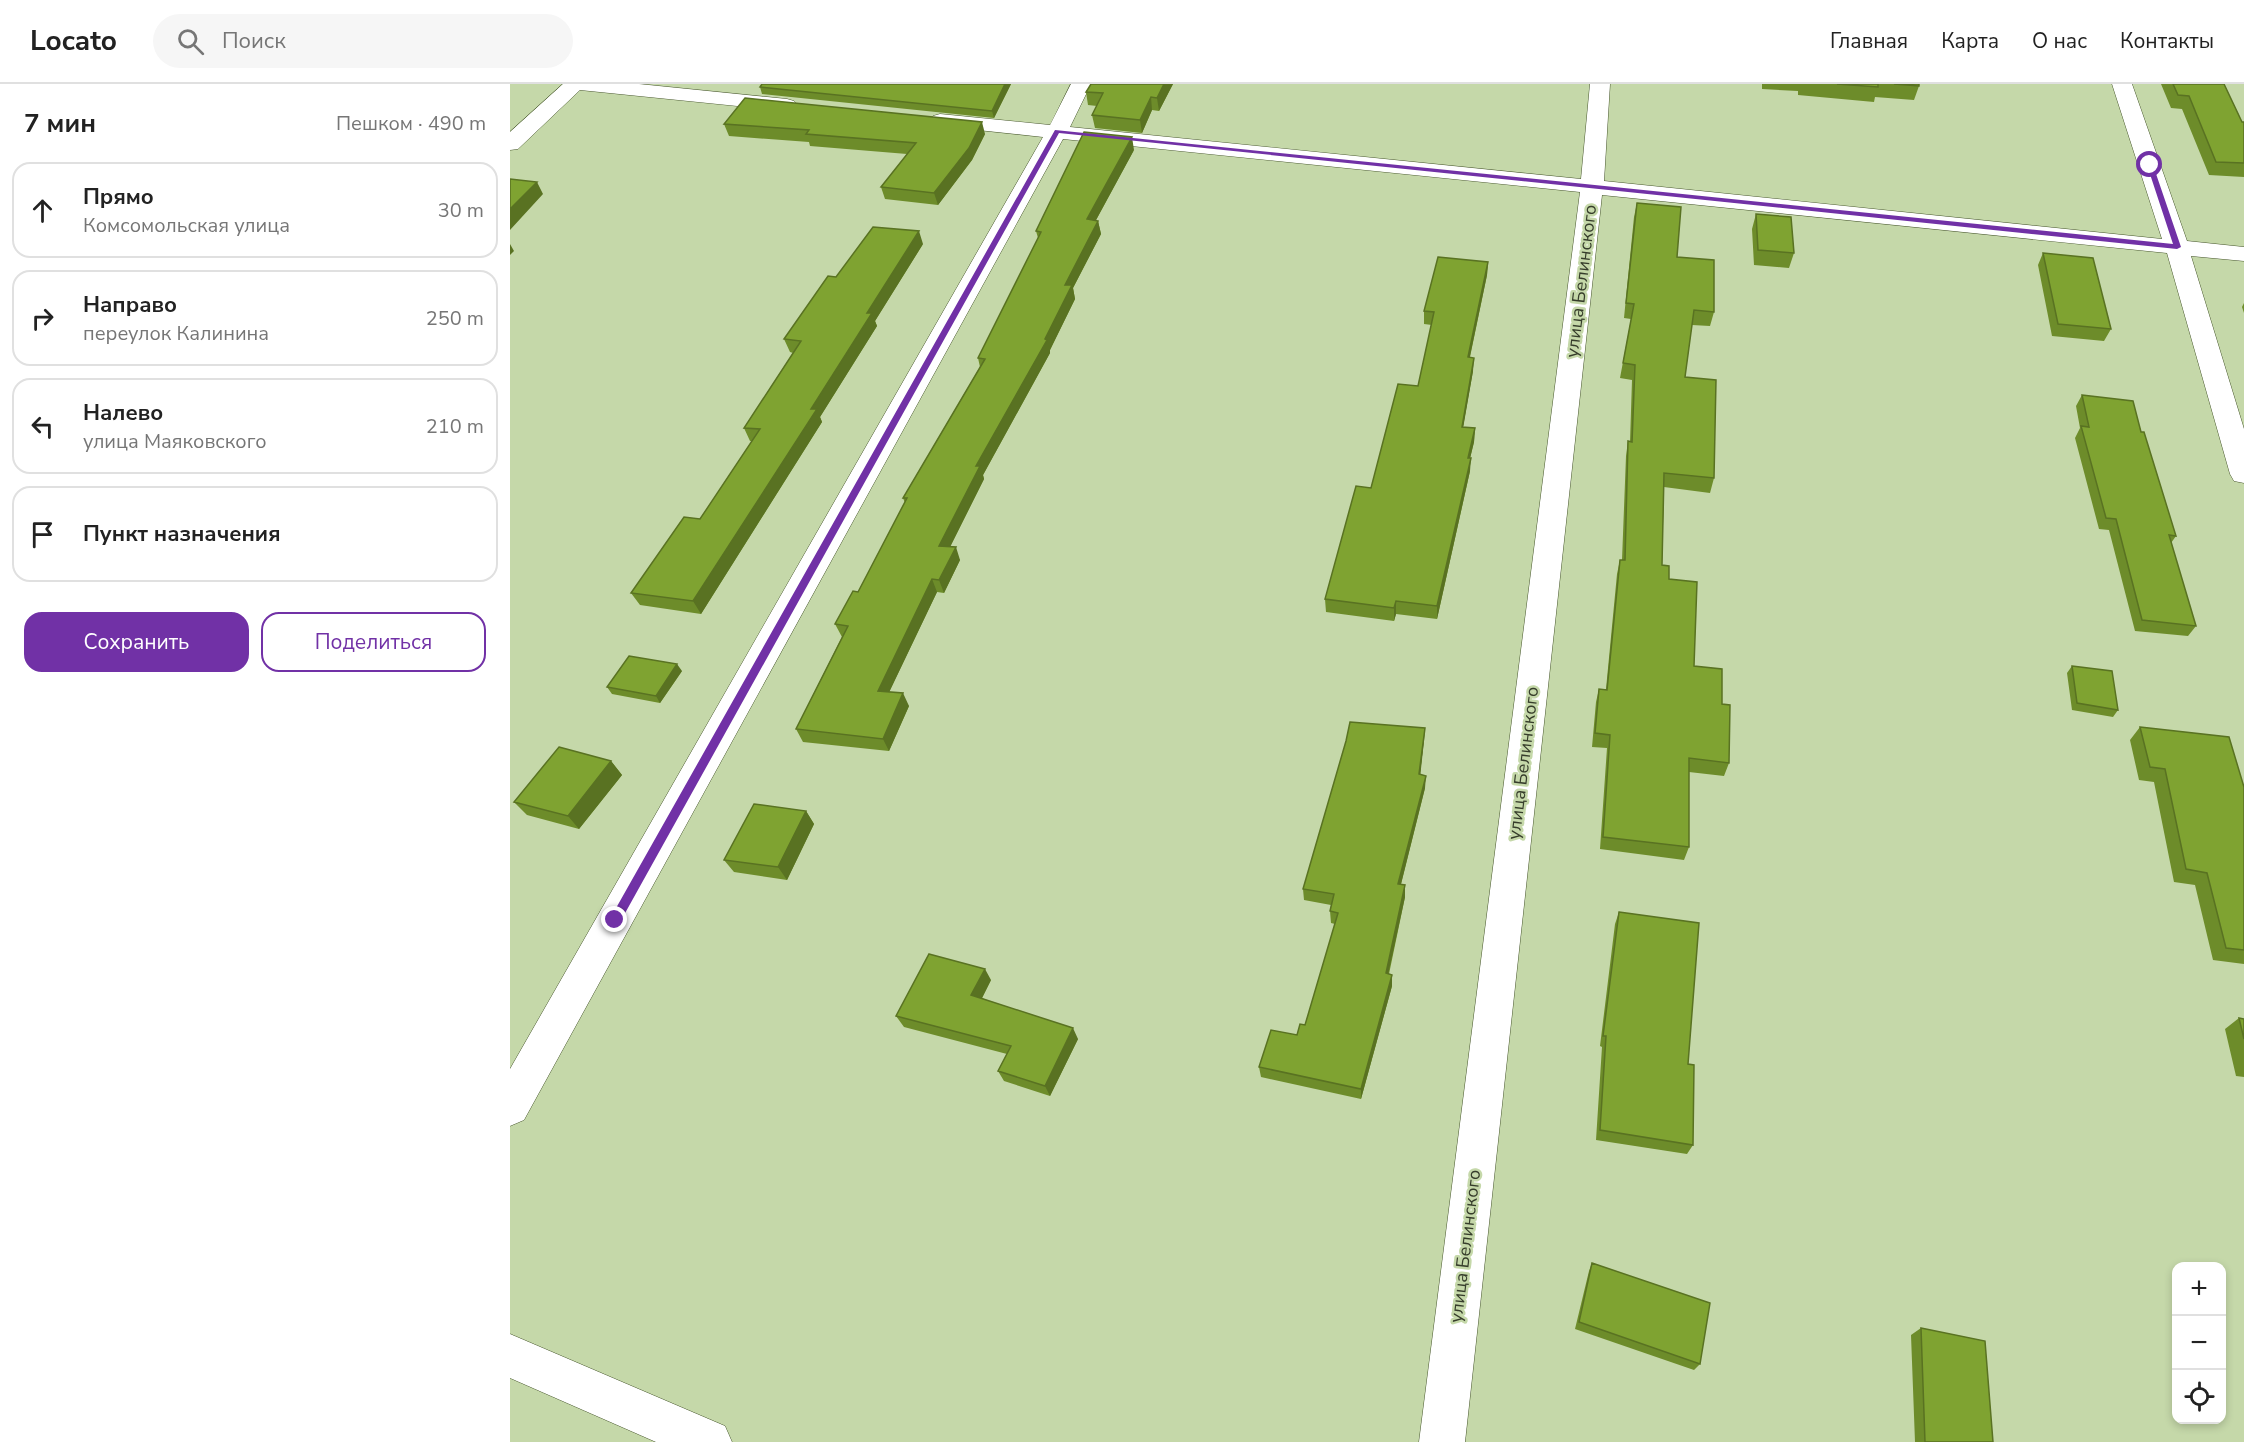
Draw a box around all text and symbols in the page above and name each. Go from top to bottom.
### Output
search box [153,14,573,68]
text: Locato [30,22,117,60]
icon: search [174,25,207,58]
text: Поиск [222,26,286,56]
text: Главная [1830,27,1908,55]
text: Карта [1941,27,1999,55]
text: О нас [2032,27,2087,55]
text: Контакты [2120,27,2214,55]
text: 7 мин [24,106,96,141]
text: Пешком · 490 m [336,110,486,137]
route start [2136,151,2162,177]
text: Прямо [83,182,154,212]
icon: ahead [26,194,59,227]
text: 30 m [438,197,484,224]
street label: улица Белинского [1560,203,1602,359]
text: Комсомольская улица [83,212,290,239]
text: Направо [83,290,177,320]
icon: right [26,302,59,335]
text: 250 m [426,305,484,332]
text: переулок Калинина [83,320,269,347]
text: Налево [83,398,163,428]
icon: left [26,410,59,443]
text: 210 m [426,413,484,440]
text: улица Маяковского [83,428,267,455]
icon: arrive [26,518,59,551]
text: Пункт назначения [83,519,281,549]
button: Сохранить [24,612,249,672]
button: Поделиться [261,612,486,672]
street label: улица Белинского [1502,685,1544,841]
route end [601,906,627,932]
street label: улица Белинского [1444,1168,1486,1324]
map controls [2172,1262,2226,1424]
button: + [2172,1262,2226,1316]
button: − [2172,1316,2226,1370]
button: locate [2172,1370,2226,1424]

